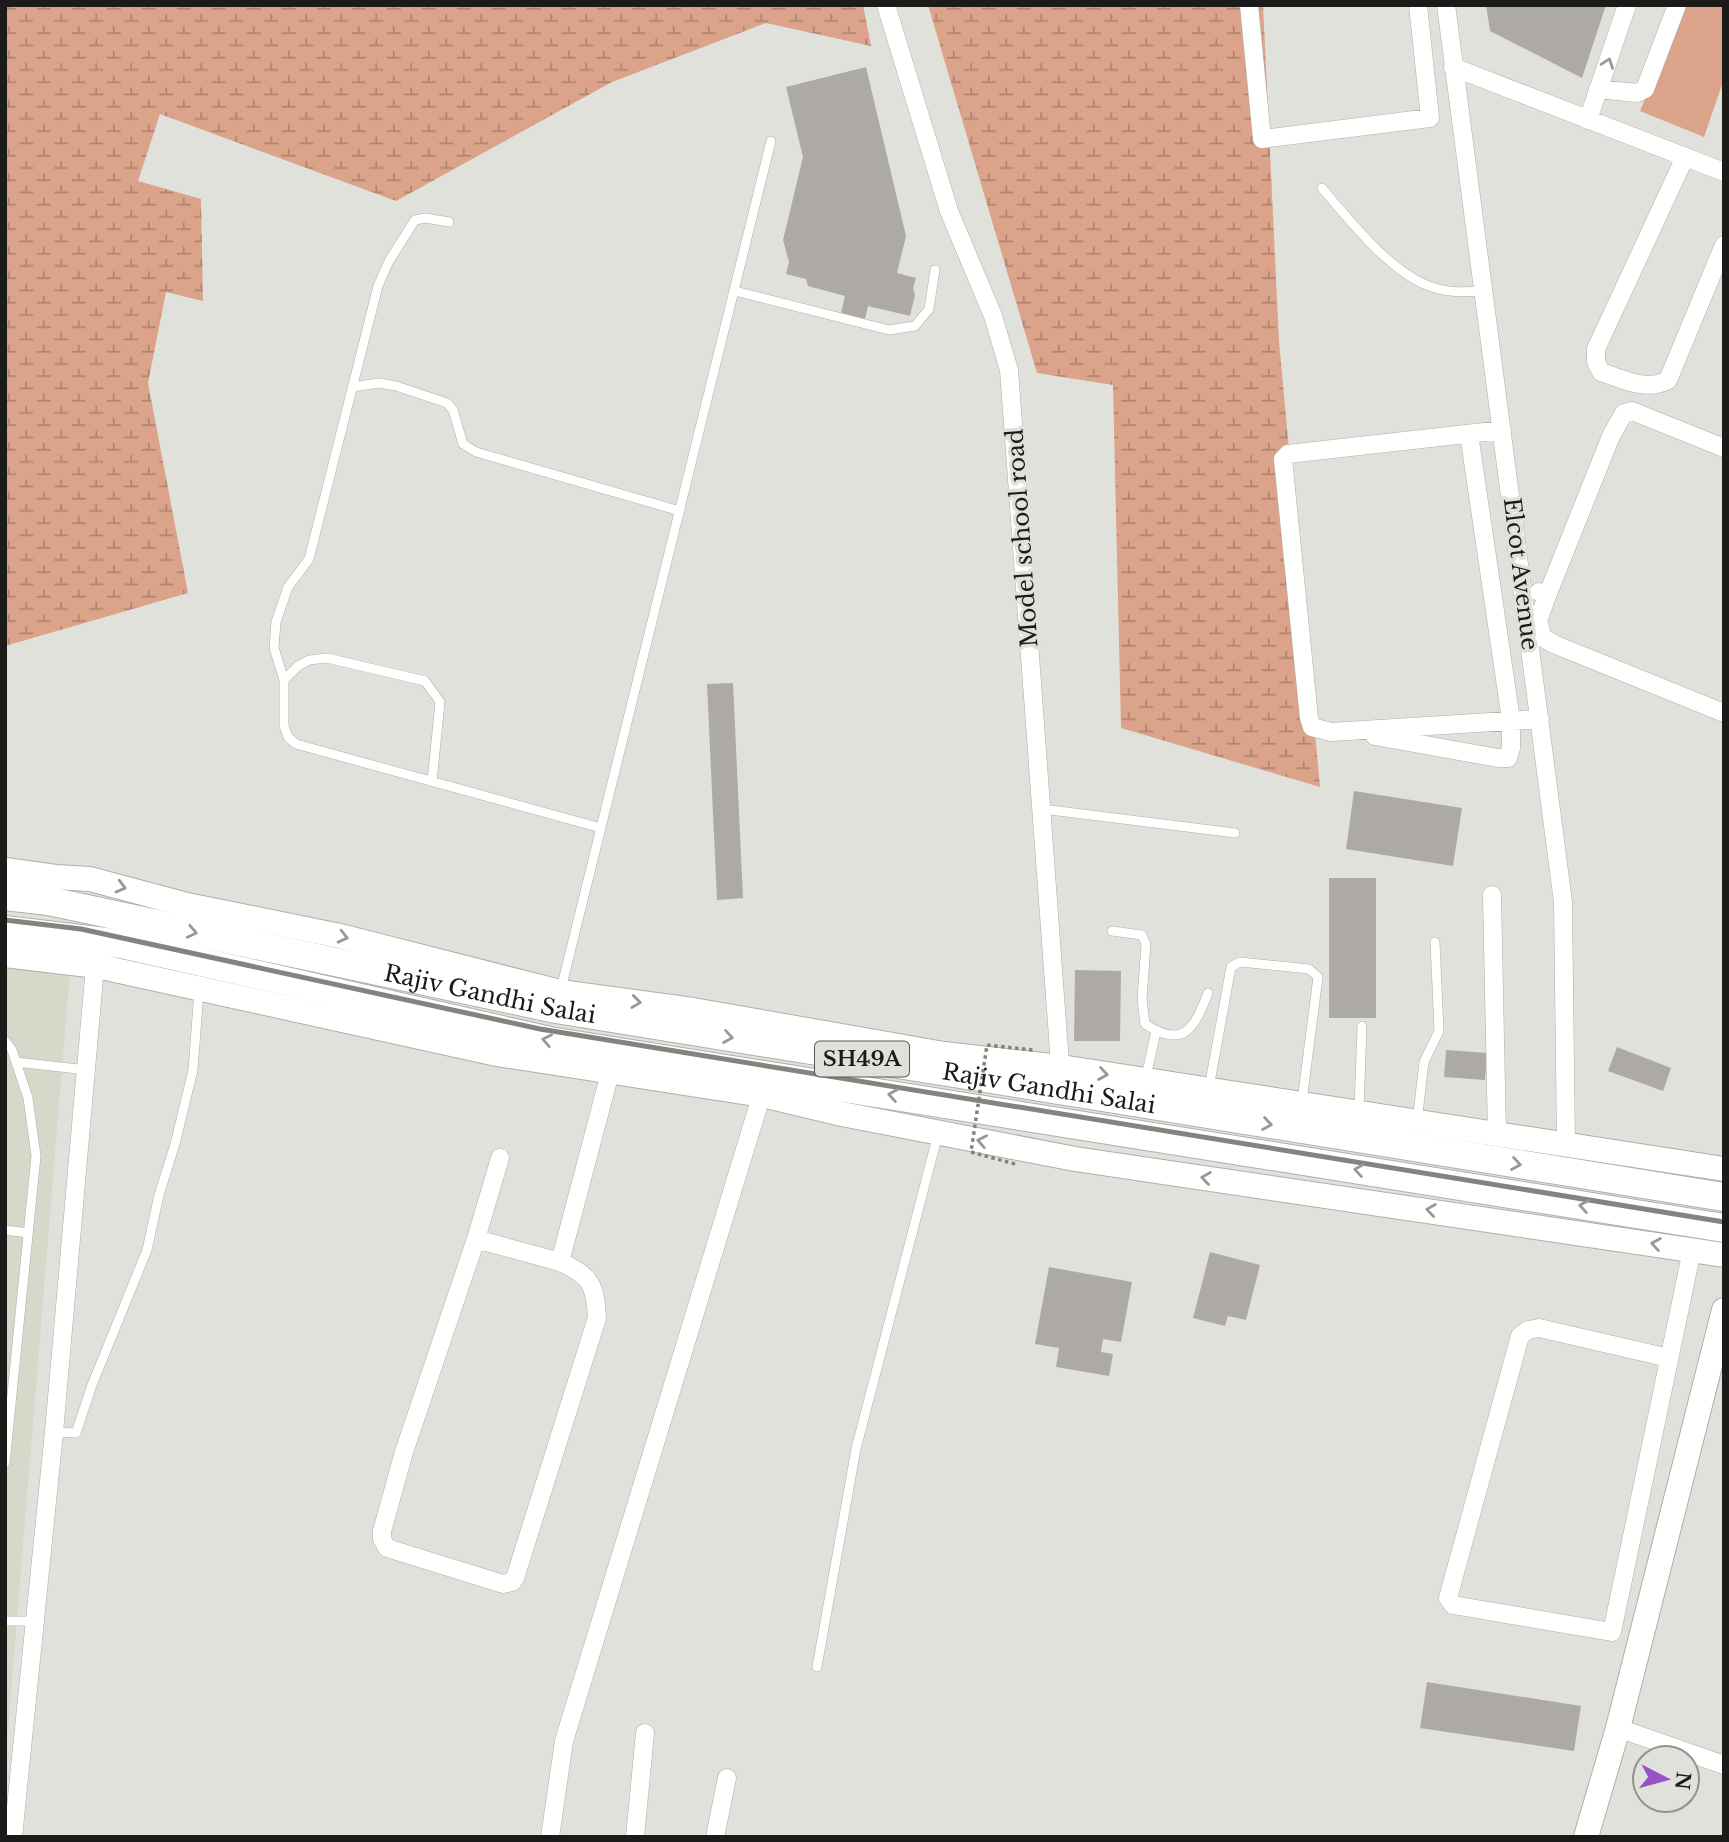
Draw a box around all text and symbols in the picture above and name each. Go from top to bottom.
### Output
one-way arrow [1600,57,1614,69]
street label: Model school road [1000,428,1044,648]
street label: Elcot Avenue [1498,496,1544,652]
one-way arrow [115,879,127,893]
one-way arrow [186,923,198,938]
one-way arrow [337,929,349,943]
street label: Rajiv Gandhi Salai [381,959,598,1029]
one-way arrow [630,995,642,1010]
one-way arrow [722,1029,734,1044]
one-way arrow [541,1033,553,1048]
road number: SH49A [815,1042,909,1076]
street label: Rajiv Gandhi Salai [940,1057,1158,1119]
one-way arrow [1097,1066,1109,1081]
one-way arrow [887,1088,898,1103]
one-way arrow [1261,1116,1273,1131]
one-way arrow [976,1134,988,1149]
one-way arrow [1510,1156,1522,1171]
one-way arrow [1353,1163,1365,1178]
one-way arrow [1200,1171,1212,1186]
one-way arrow [1578,1199,1590,1214]
one-way arrow [1425,1203,1437,1218]
one-way arrow [1650,1237,1662,1252]
north arrow [1631,1744,1701,1814]
text: N [1670,1771,1695,1791]

